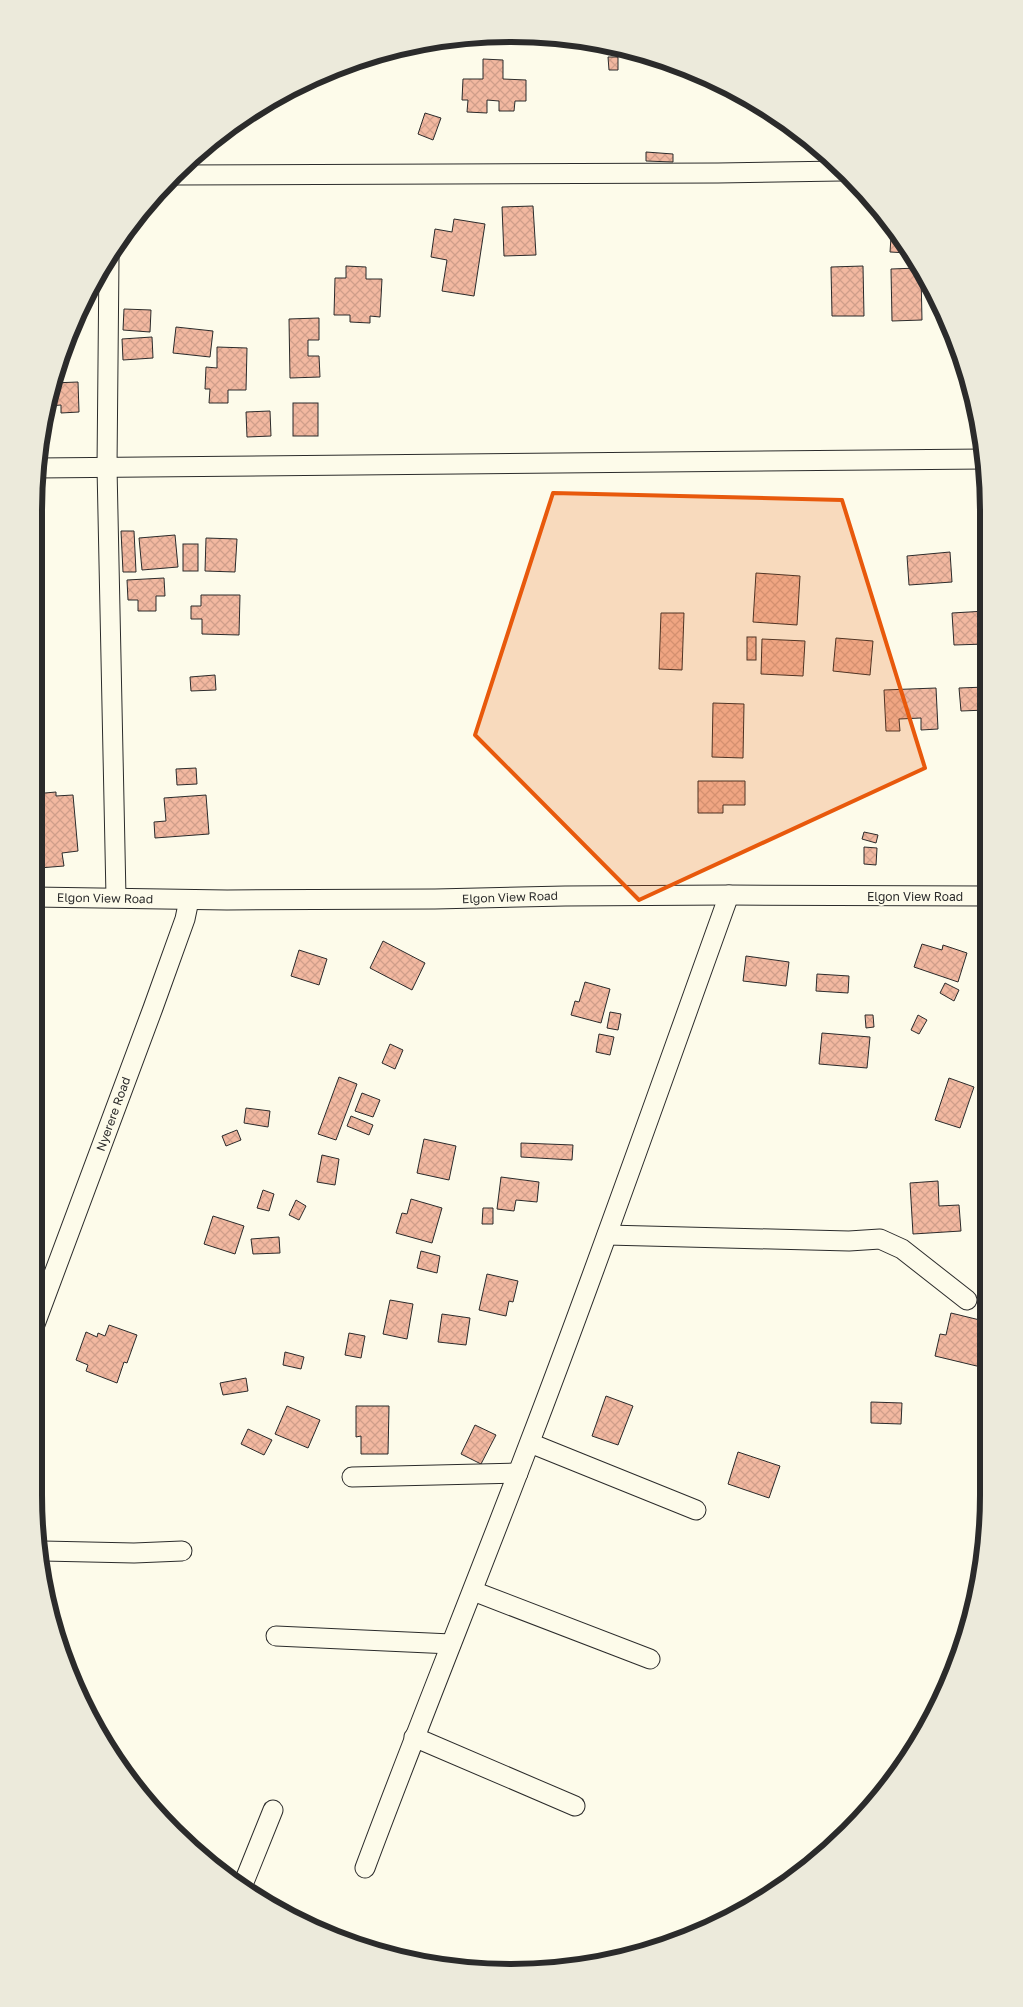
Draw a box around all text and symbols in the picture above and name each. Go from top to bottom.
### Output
street label: Elgon View Road [462,888,558,906]
street label: Elgon View Road [867,889,963,904]
street label: Elgon View Road [57,890,153,906]
street label: Nyerere Road [93,1075,133,1153]

